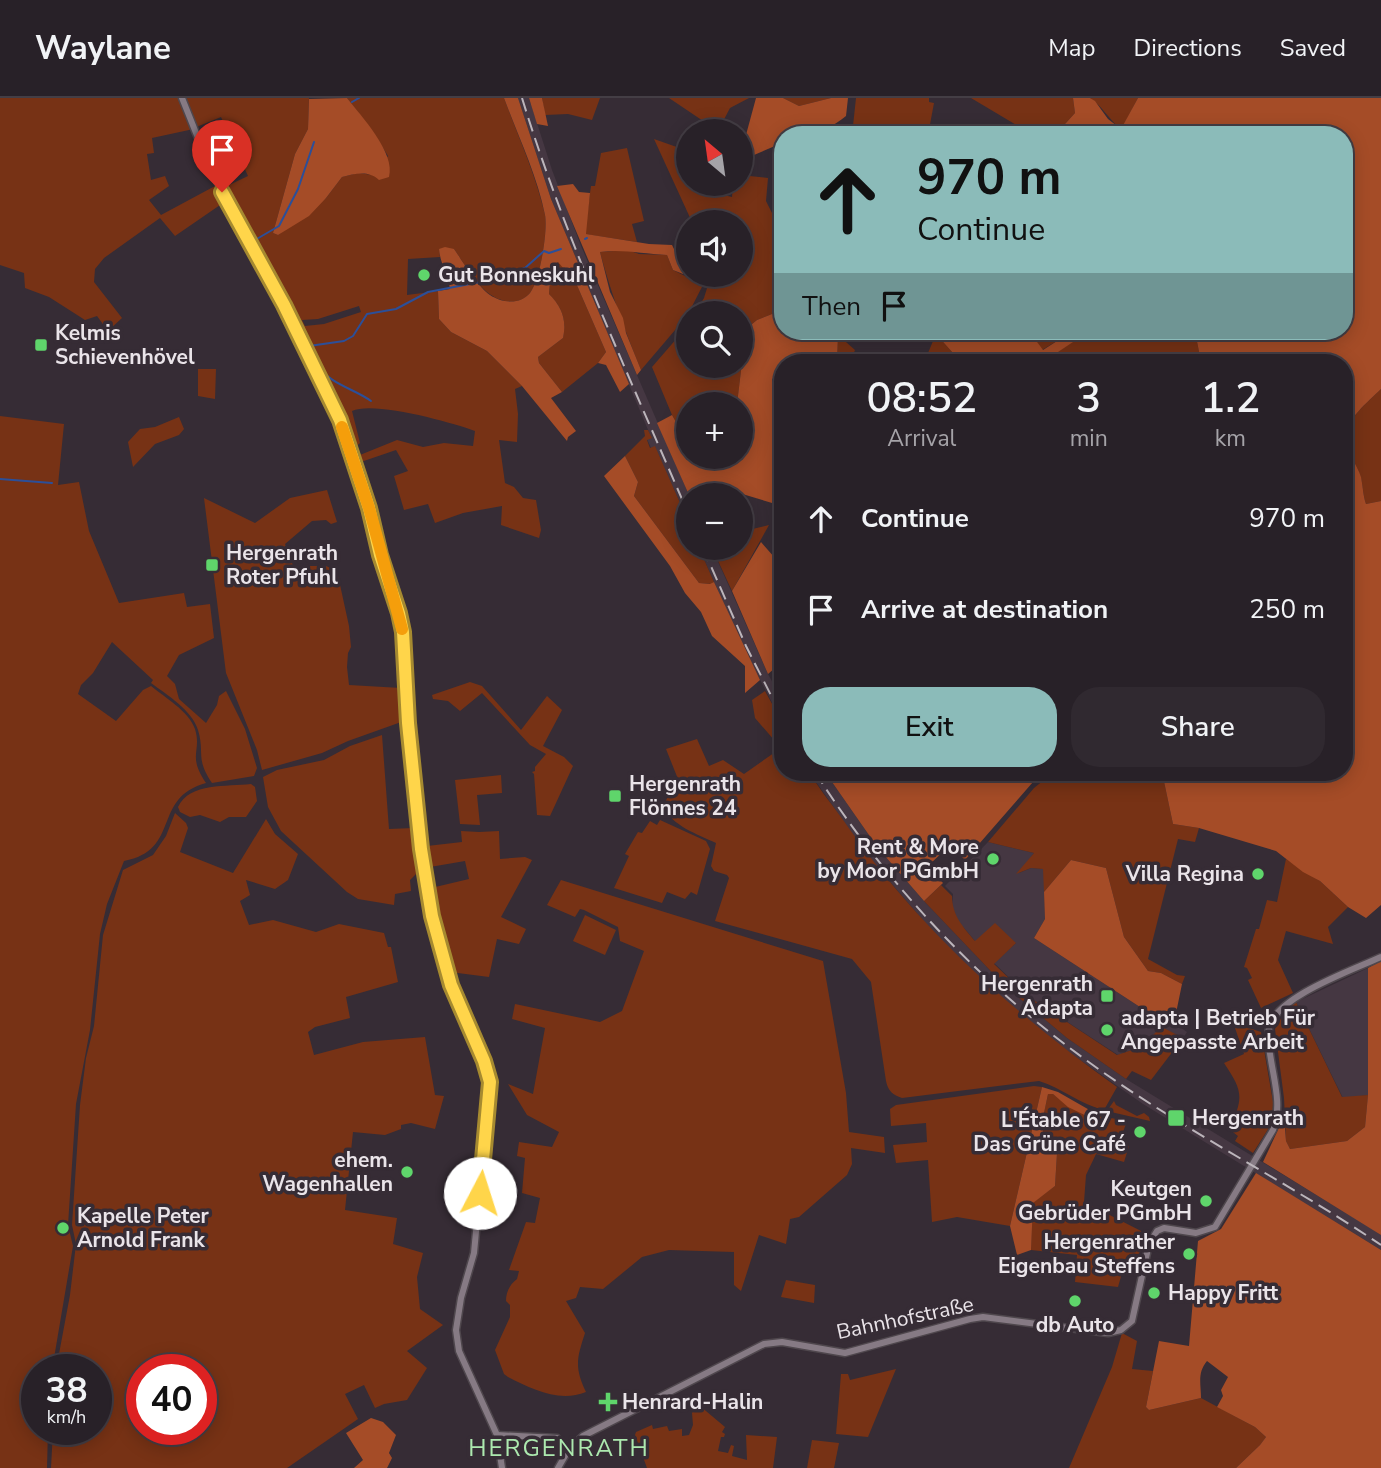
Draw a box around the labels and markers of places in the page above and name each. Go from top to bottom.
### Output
pin [192,120,252,192]
place label: Gut Bonneskuhl [438,261,595,289]
marker: Gut Bonneskuhl [416,267,432,283]
place label: Kelmis Schievenhövel [55,319,195,371]
marker: Kelmis Schievenhövel [33,337,49,353]
place label: Hergenrath Roter Pfuhl [226,539,338,591]
marker: Hergenrath Roter Pfuhl [204,557,220,573]
place label: Hergenrath Flönnes 24 [629,770,741,822]
marker: Hergenrath Flönnes 24 [607,788,623,804]
place label: Rent & More by Moor PGmbH [817,833,979,885]
marker: Rent & More by Moor PGmbH [985,851,1001,867]
place label: Villa Regina [1125,860,1244,888]
marker: Villa Regina [1250,866,1266,882]
place label: Hergenrath Adapta [981,970,1093,1022]
marker: Hergenrath Adapta [1099,988,1115,1004]
place label: adapta | Betrieb Für Angepasste Arbeit [1121,1004,1316,1056]
marker: adapta | Betrieb Für Angepasste Arbeit [1099,1022,1115,1038]
place label: Hergenrath [1192,1104,1304,1132]
place label: L'Étable 67 - Das Grüne Café [973,1106,1126,1158]
marker: Hergenrath [1166,1108,1186,1128]
marker: L'Étable 67 - Das Grüne Café [1132,1124,1148,1140]
place label: ehem. Wagenhallen [262,1146,393,1198]
marker: ehem. Wagenhallen [399,1164,415,1180]
place label: Keutgen Gebrüder PGmbH [1018,1175,1192,1227]
marker: Keutgen Gebrüder PGmbH [1198,1193,1214,1209]
place label: Kapelle Peter Arnold Frank [77,1202,210,1254]
marker: Kapelle Peter Arnold Frank [55,1220,71,1236]
place label: Hergenrather Eigenbau Steffens [998,1228,1176,1280]
marker: Hergenrather Eigenbau Steffens [1181,1246,1197,1262]
place label: Happy Fritt [1168,1279,1279,1307]
marker: Happy Fritt [1146,1285,1162,1301]
marker: db Auto [1067,1293,1083,1309]
place label: db Auto [1036,1311,1114,1339]
place label: Henrard-Halin [622,1388,763,1416]
marker: Henrard-Halin [600,1394,616,1410]

